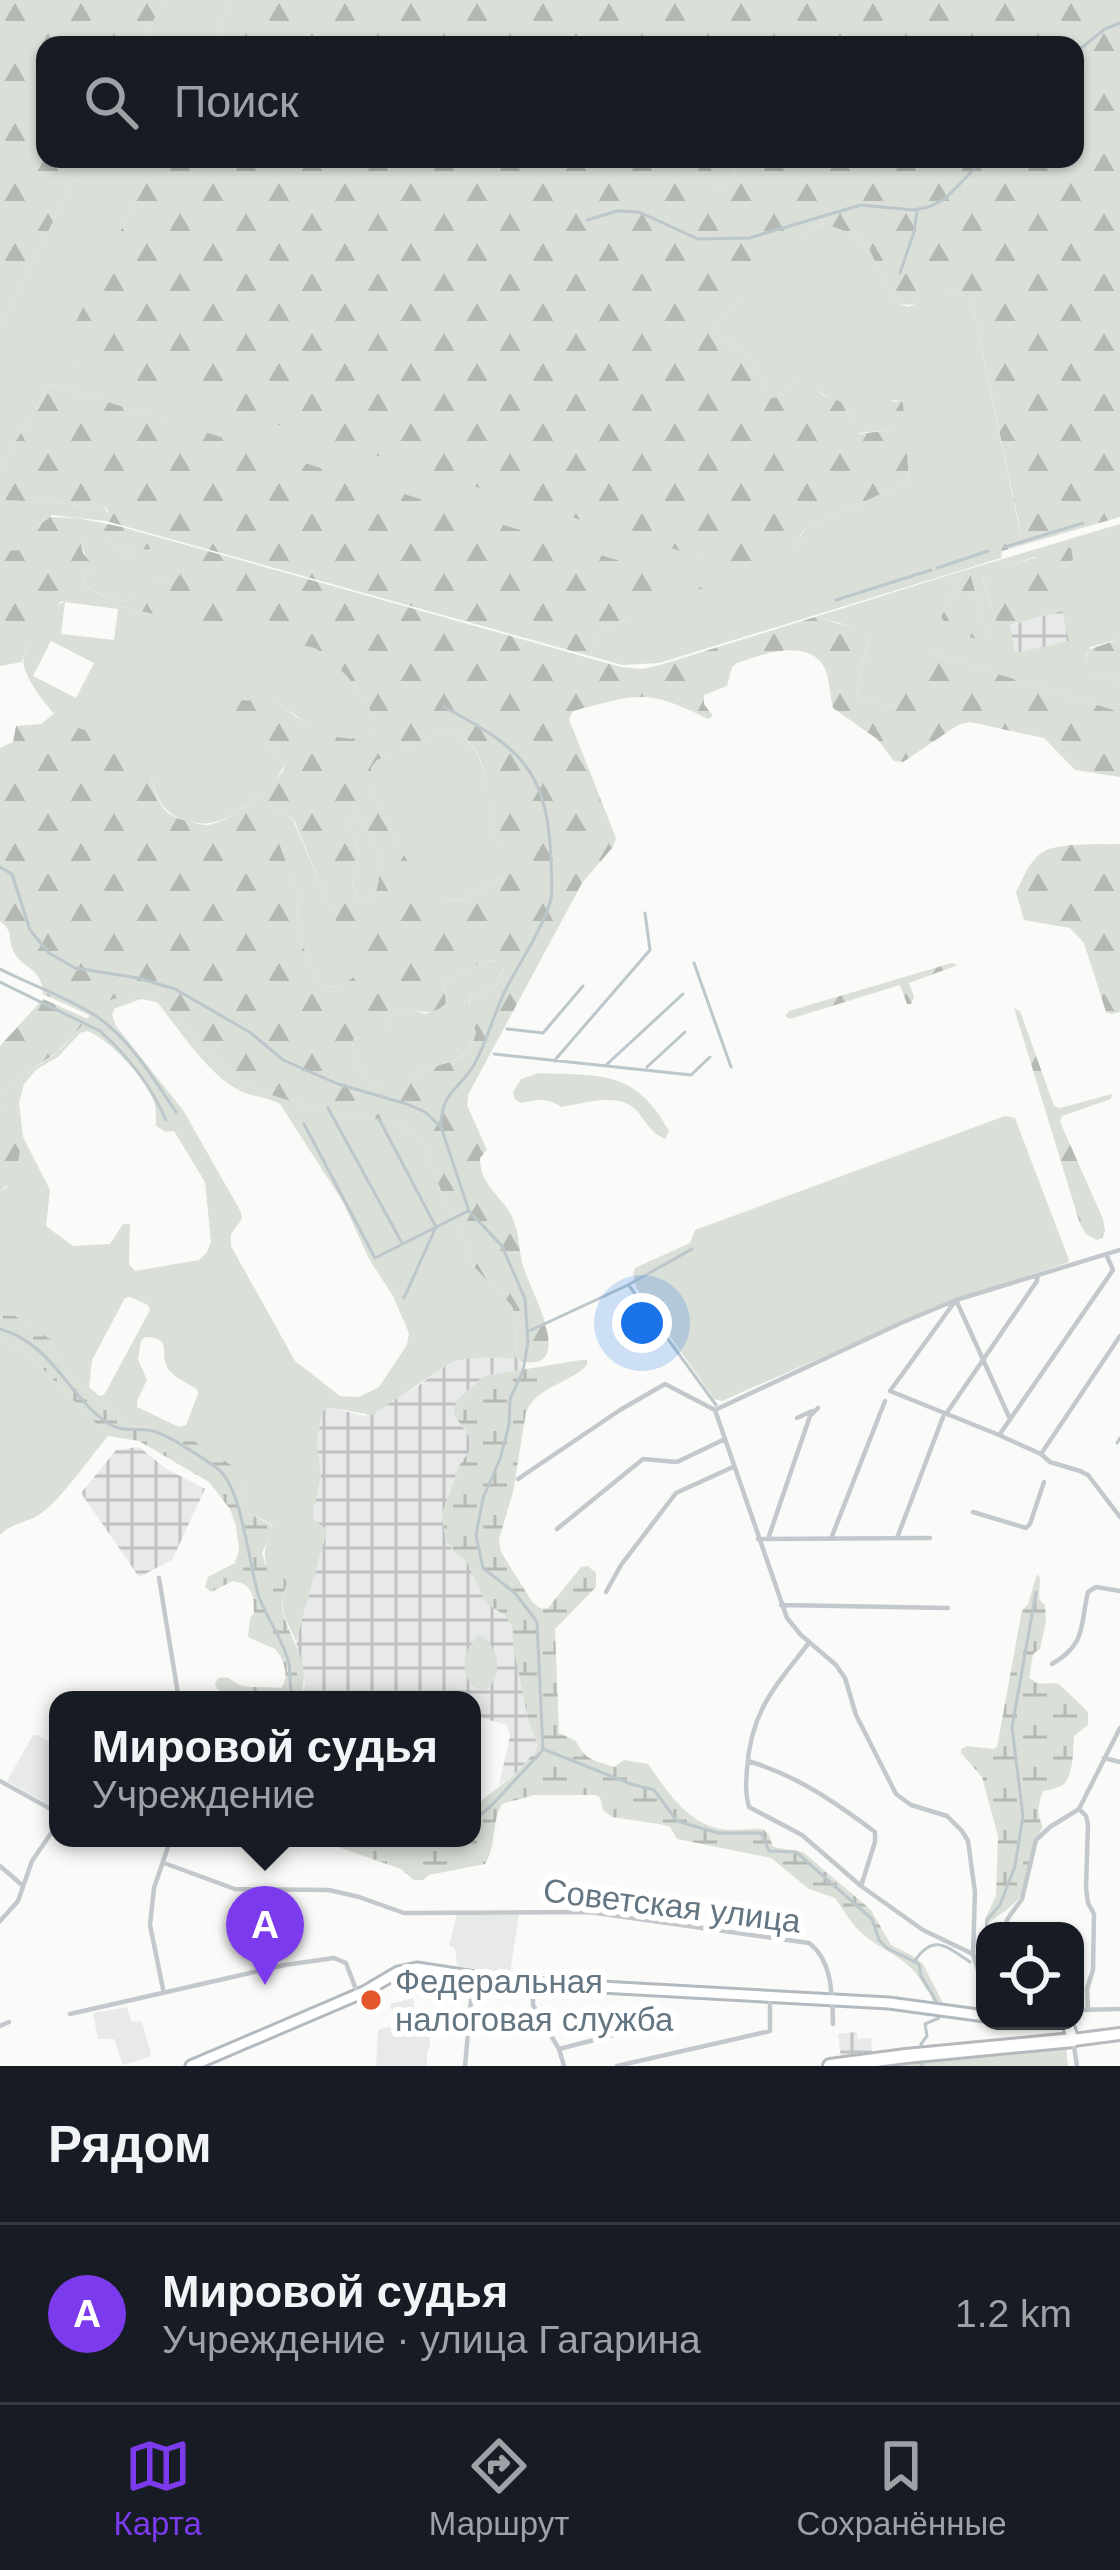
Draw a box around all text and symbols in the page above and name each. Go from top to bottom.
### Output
search box [36,36,1084,168]
icon: search [78,69,144,135]
text: Поиск [174,76,299,127]
your location [612,1293,672,1353]
popup [49,1691,481,1847]
text: Мировой судья [92,1721,438,1772]
text: Учреждение [92,1773,315,1816]
street label: Советская улица [541,1871,803,1940]
pin: A [226,1886,304,1985]
map controls [976,1922,1084,2030]
button: locate [976,1922,1084,2030]
place label: Федеральная налоговая служба [395,1963,674,2038]
marker: Федеральная налоговая служба [358,1987,384,2013]
text: Рядом [48,2116,212,2173]
text: Мировой судья [162,2266,508,2317]
text: A [73,2292,101,2335]
text: 1.2 km [955,2292,1072,2335]
text: Учреждение · улица Гагарина [162,2318,701,2361]
tab: Карта [113,2433,202,2543]
tab: Маршрут [429,2433,569,2543]
tab: Сохранённые [796,2433,1007,2543]

